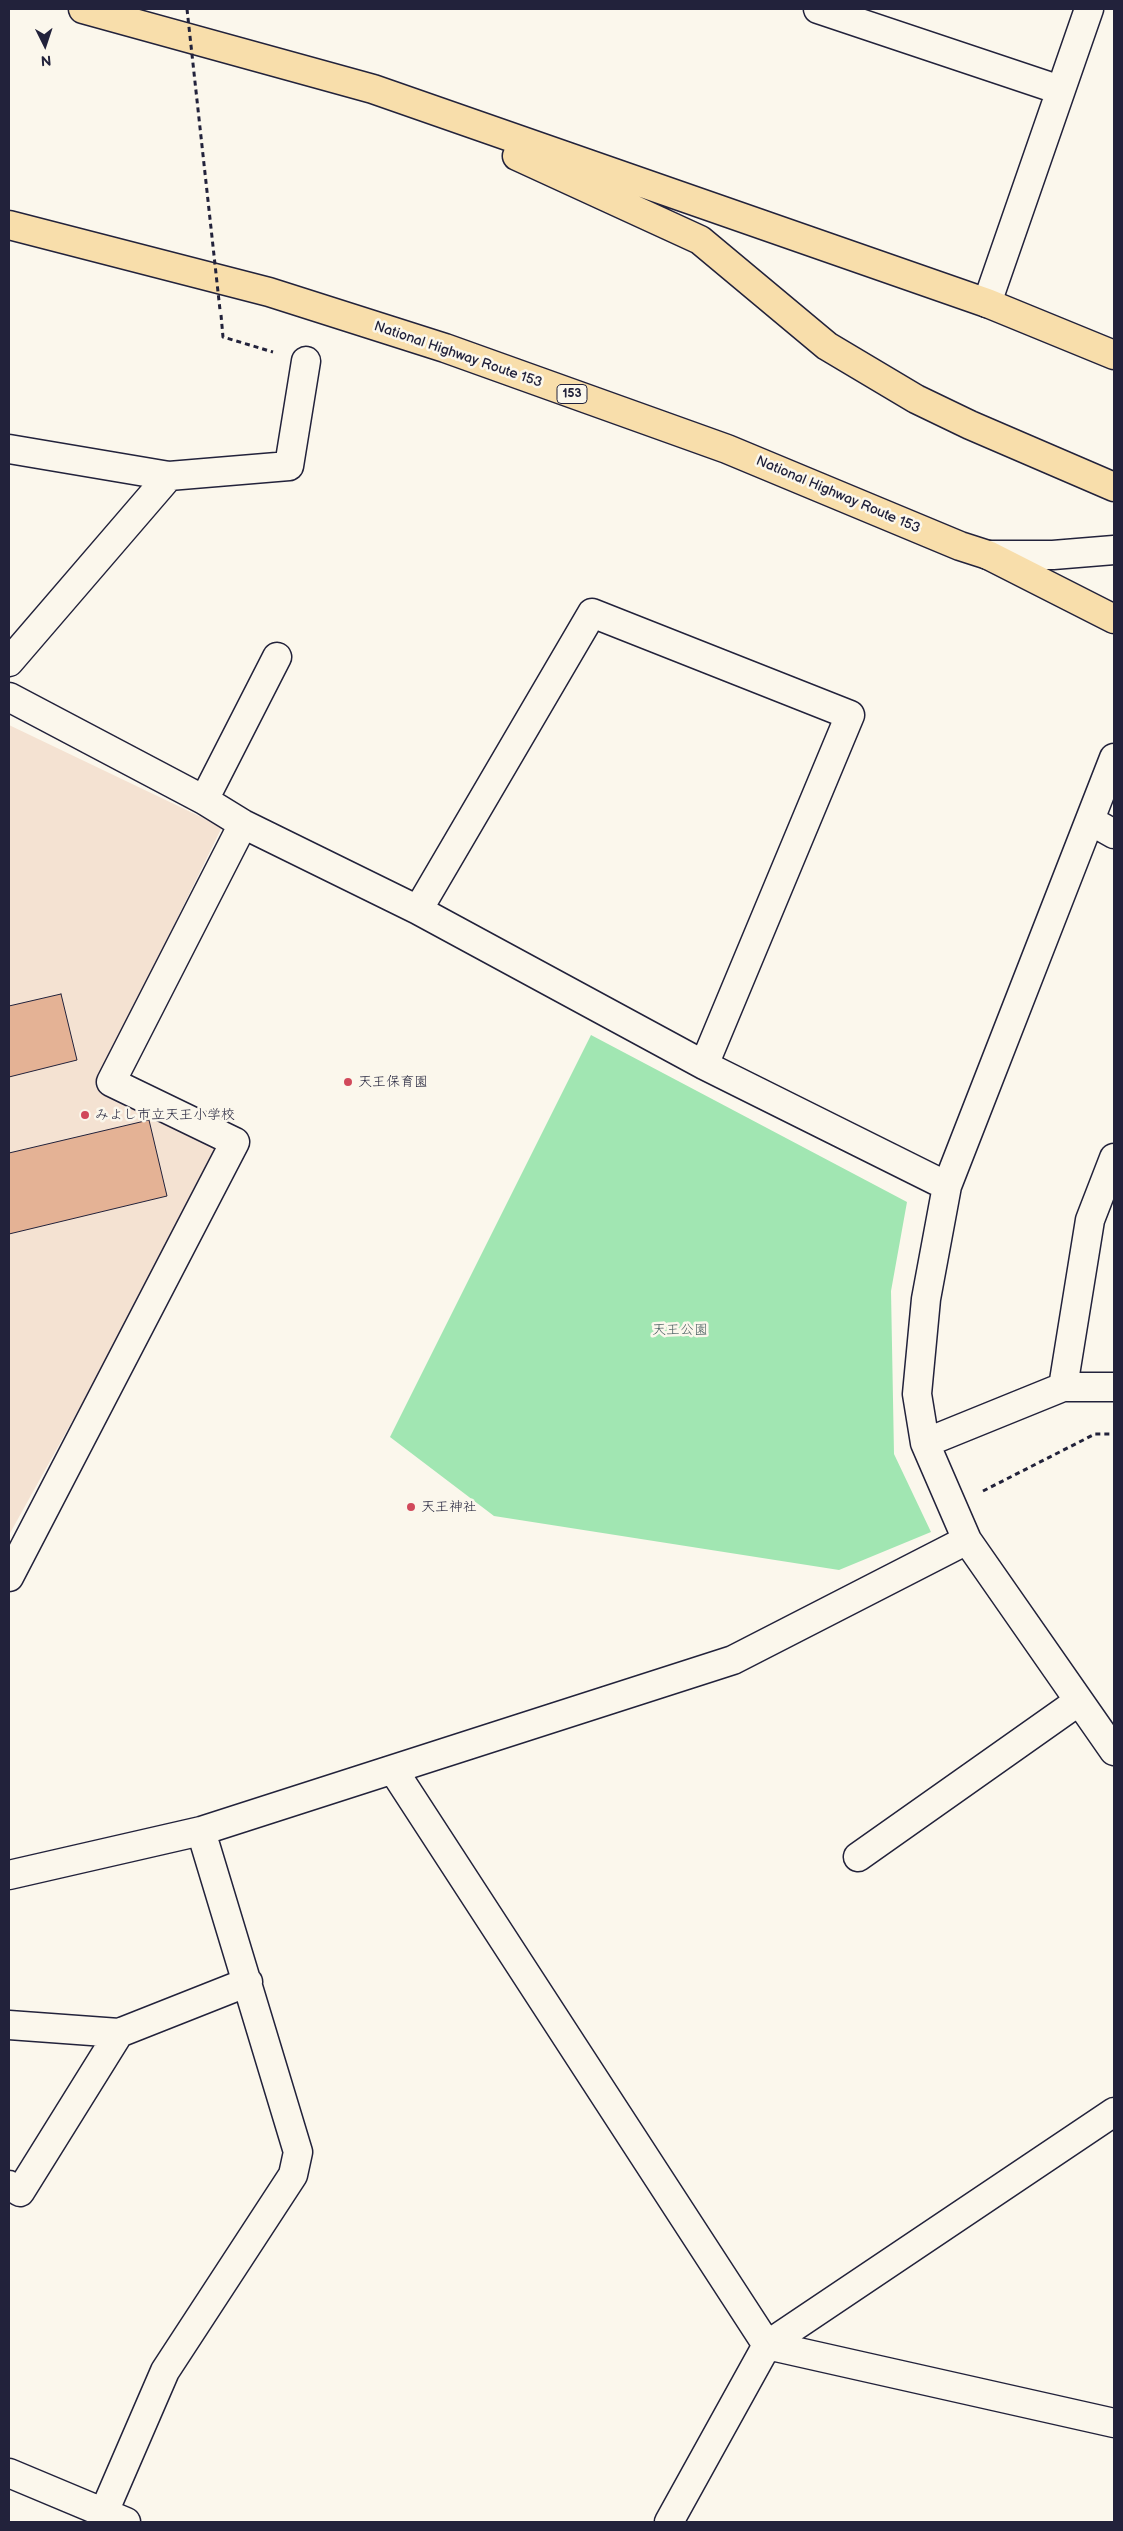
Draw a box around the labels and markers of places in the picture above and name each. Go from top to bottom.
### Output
place label: 天王保育園 [358,1074,428,1090]
marker: 天王保育園 [342,1076,354,1088]
place label: みよし市立天王小学校 [95,1107,235,1123]
marker: みよし市立天王小学校 [79,1109,91,1121]
place label: 天王神社 [421,1499,477,1515]
marker: 天王神社 [405,1501,417,1513]

